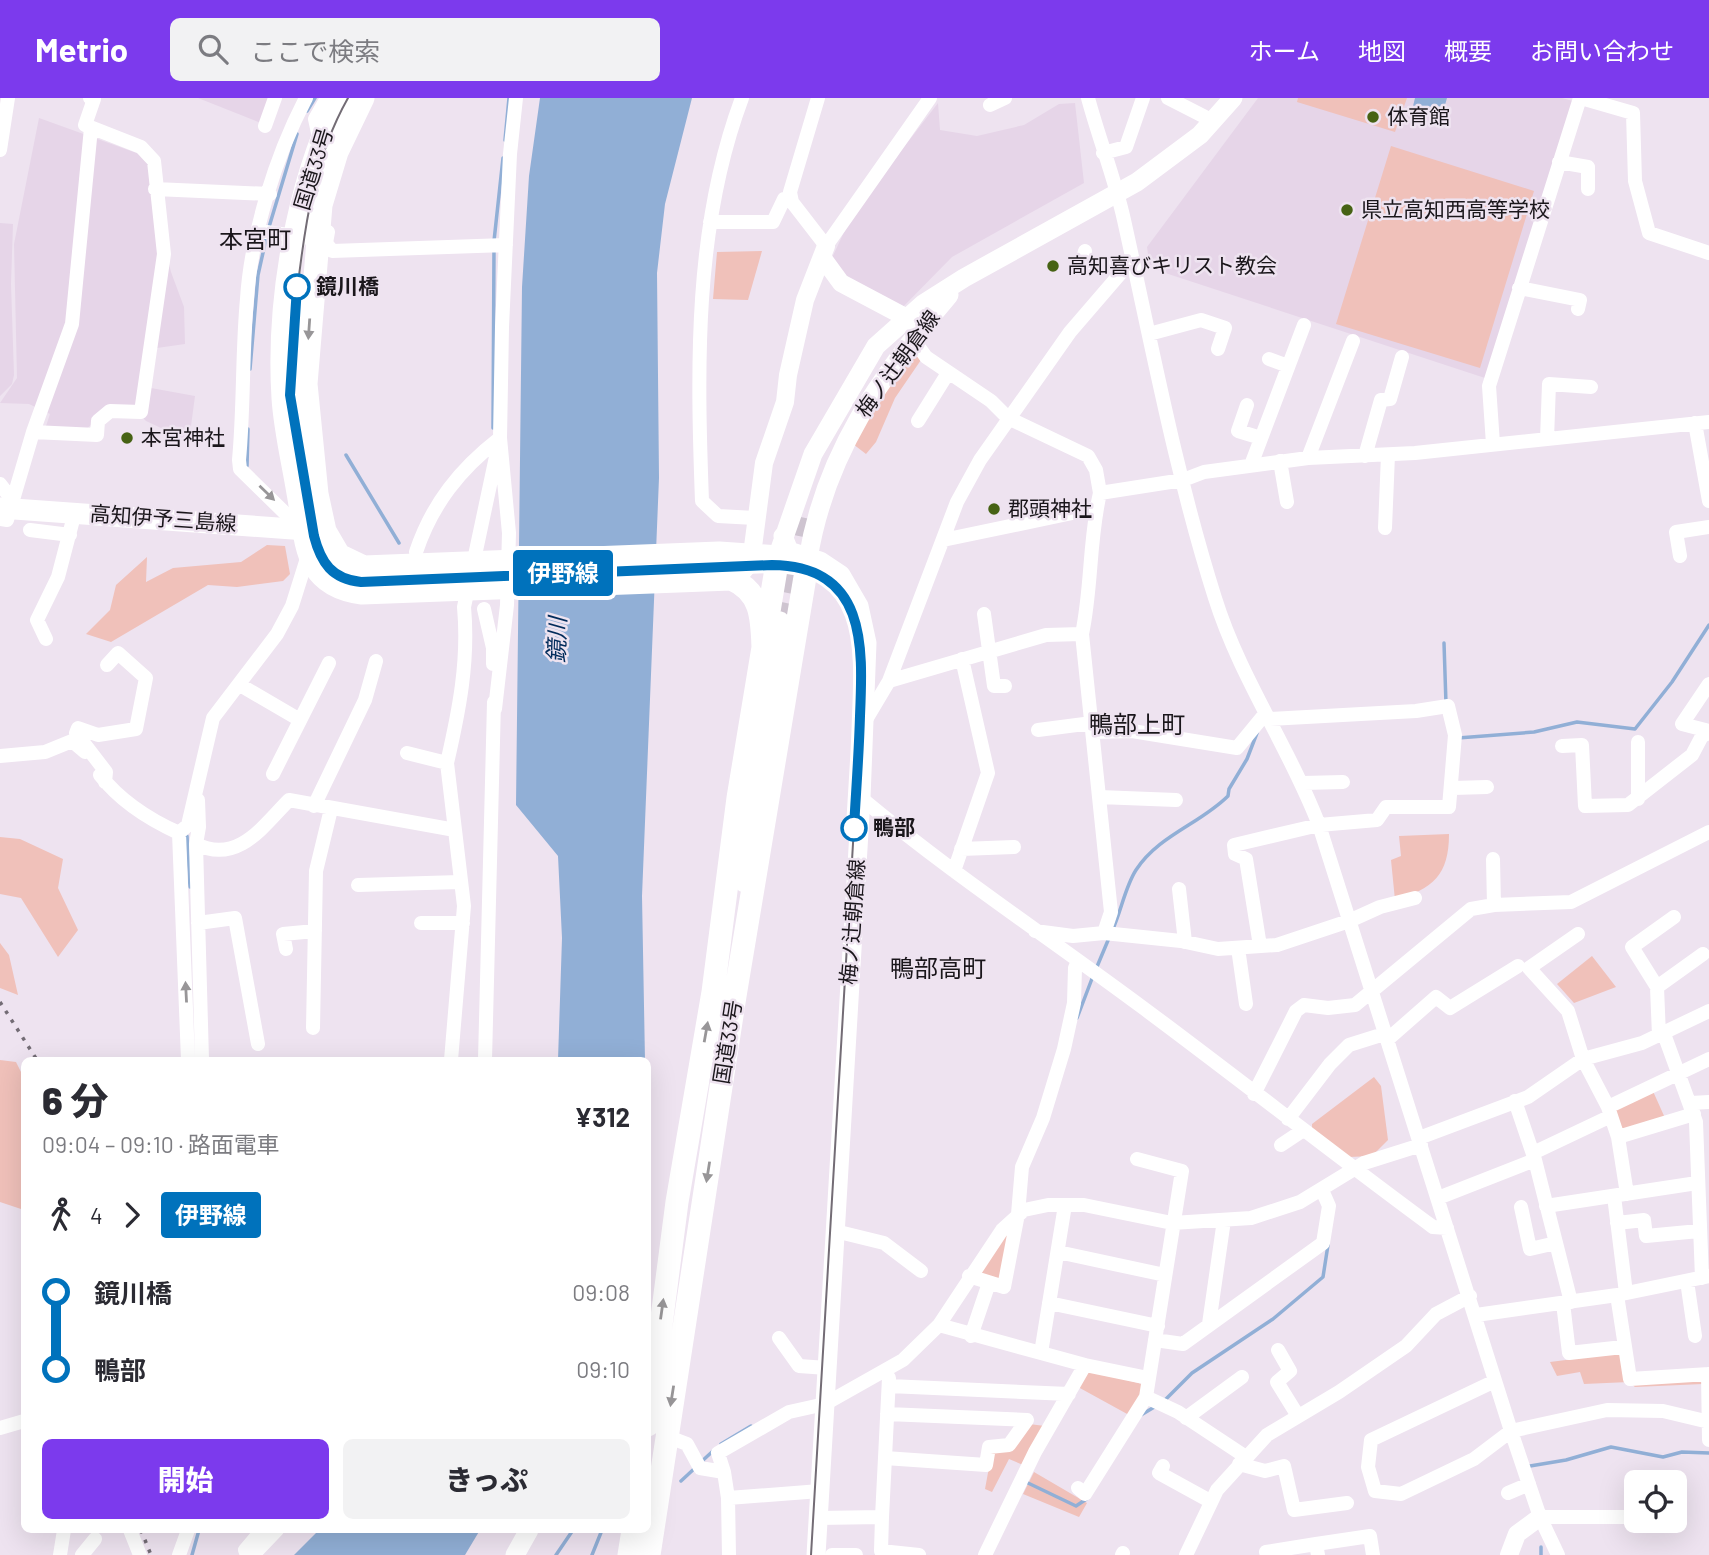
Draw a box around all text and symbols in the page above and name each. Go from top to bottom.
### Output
search box [170,18,660,81]
text: Metrio [35,29,128,69]
icon: search [194,30,232,68]
text: ここで検索 [250,35,380,66]
text: ホーム [1249,36,1320,65]
text: 地図 [1358,36,1406,65]
text: 概要 [1444,36,1492,65]
text: お問い合わせ [1530,36,1674,65]
place label: 体育館 [1387,103,1450,128]
marker: 体育館 [1365,109,1381,125]
street label: 国道33号 [288,124,337,213]
place label: 県立高知西高等学校 [1361,196,1550,221]
marker: 県立高知西高等学校 [1339,202,1355,218]
district label: 本宮町 [219,224,291,253]
place label: 高知喜びキリスト教会 [1067,252,1277,277]
marker: 高知喜びキリスト教会 [1045,258,1061,274]
place label: 鏡川橋 [316,273,379,298]
marker: 鏡川橋 [284,274,310,300]
street label: 梅ノ辻朝倉線 [850,305,944,421]
one-way arrow [303,318,314,340]
place label: 本宮神社 [141,424,225,449]
marker: 本宮神社 [119,430,135,446]
one-way arrow [258,485,275,501]
place label: 郡頭神社 [1008,495,1092,520]
street label: 高知伊予三島線 [89,500,237,535]
marker: 郡頭神社 [986,501,1002,517]
line badge: 伊野線 [523,550,603,596]
text: 伊野線 [527,558,599,587]
water label: 鏡川 [541,613,571,663]
district label: 鴨部上町 [1089,709,1185,738]
place label: 鴨部 [873,814,915,839]
marker: 鴨部 [841,815,867,841]
street label: 梅ノ辻朝倉線 [835,858,868,986]
district label: 鴨部高町 [890,953,986,982]
one-way arrow [180,981,191,1003]
street label: 国道33号 [708,998,745,1086]
one-way arrow [701,1021,712,1043]
text: 6 分 [42,1077,108,1123]
text: ¥312 [574,1101,630,1132]
text: 09:04 – 09:10 · 路面電車 [42,1130,280,1158]
one-way arrow [702,1161,713,1183]
icon: walk [42,1196,80,1234]
icon: forward [113,1196,151,1234]
text: 伊野線 [175,1200,247,1229]
text: 4 [90,1201,103,1229]
text: 鏡川橋 [94,1277,172,1308]
text: 09:08 [572,1278,630,1306]
one-way arrow [656,1298,667,1320]
text: 鴨部 [94,1354,146,1385]
text: 09:10 [576,1355,630,1383]
one-way arrow [666,1385,677,1407]
button: 開始 [42,1439,329,1519]
button: きっぷ [343,1439,630,1519]
map controls [1624,1470,1687,1533]
button: locate [1624,1470,1687,1533]

